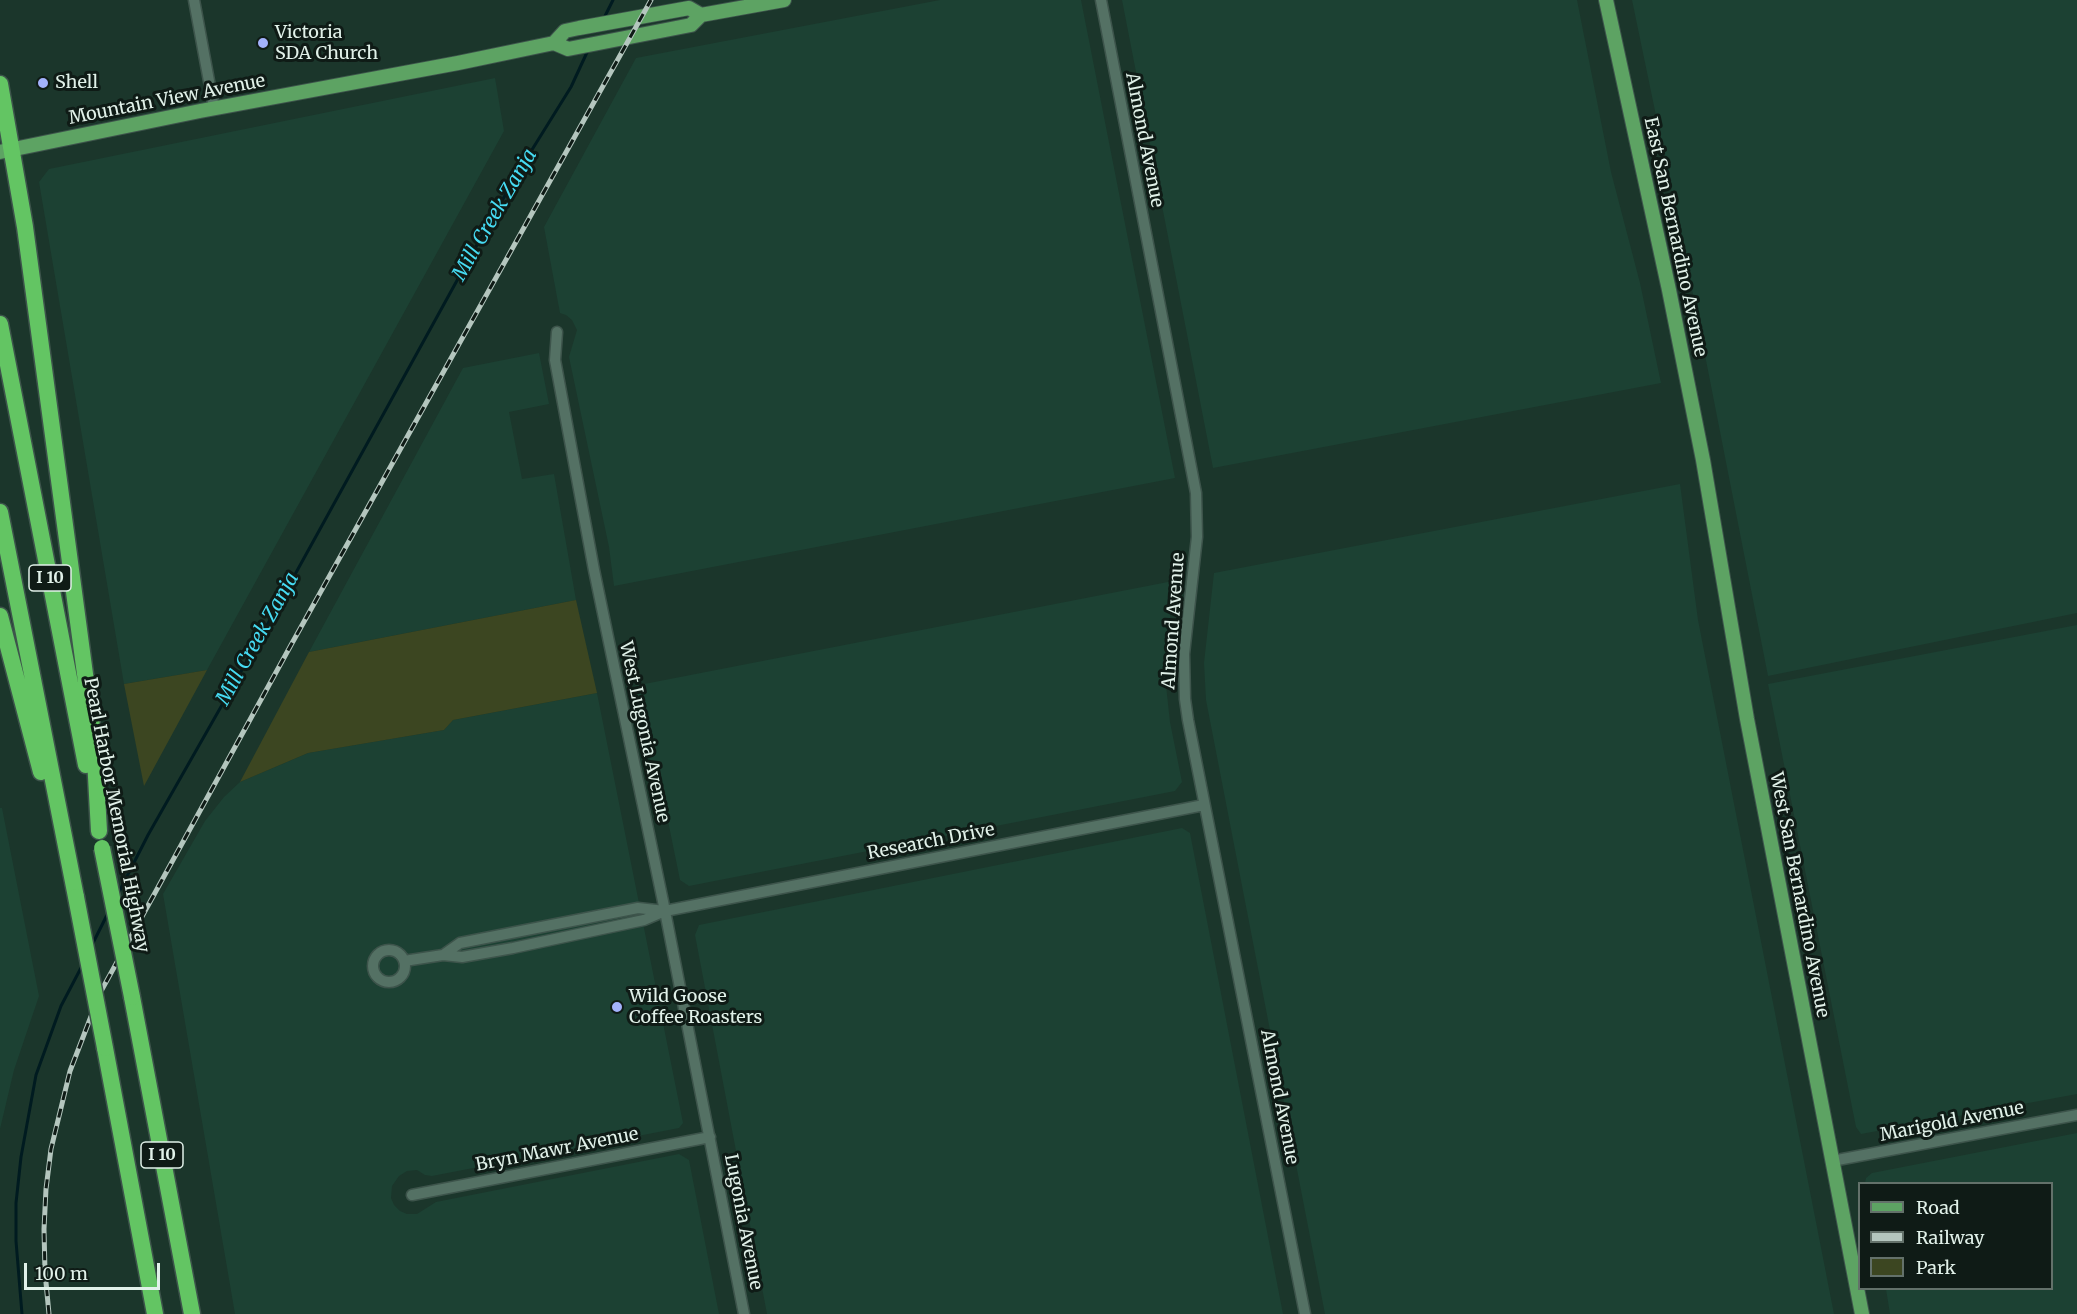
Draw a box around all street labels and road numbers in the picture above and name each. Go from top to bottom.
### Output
street label: Mountain View Avenue [67,70,267,130]
street label: Almond Avenue [1120,71,1168,209]
street label: East San Bernardino Avenue [1639,115,1711,359]
street label: Almond Avenue [1158,552,1190,690]
road number: I 10 [29,565,71,591]
street label: West Lugonia Avenue [614,639,674,825]
street label: Pearl Harbor Memorial Highway [79,676,153,954]
street label: West San Bernardino Avenue [1765,771,1833,1019]
street label: Research Drive [866,819,996,865]
street label: Almond Avenue [1255,1028,1303,1166]
street label: Marigold Avenue [1878,1097,2026,1147]
street label: Bryn Mawr Avenue [474,1124,640,1176]
road number: I 10 [141,1142,183,1168]
street label: Lugonia Avenue [719,1152,767,1292]

